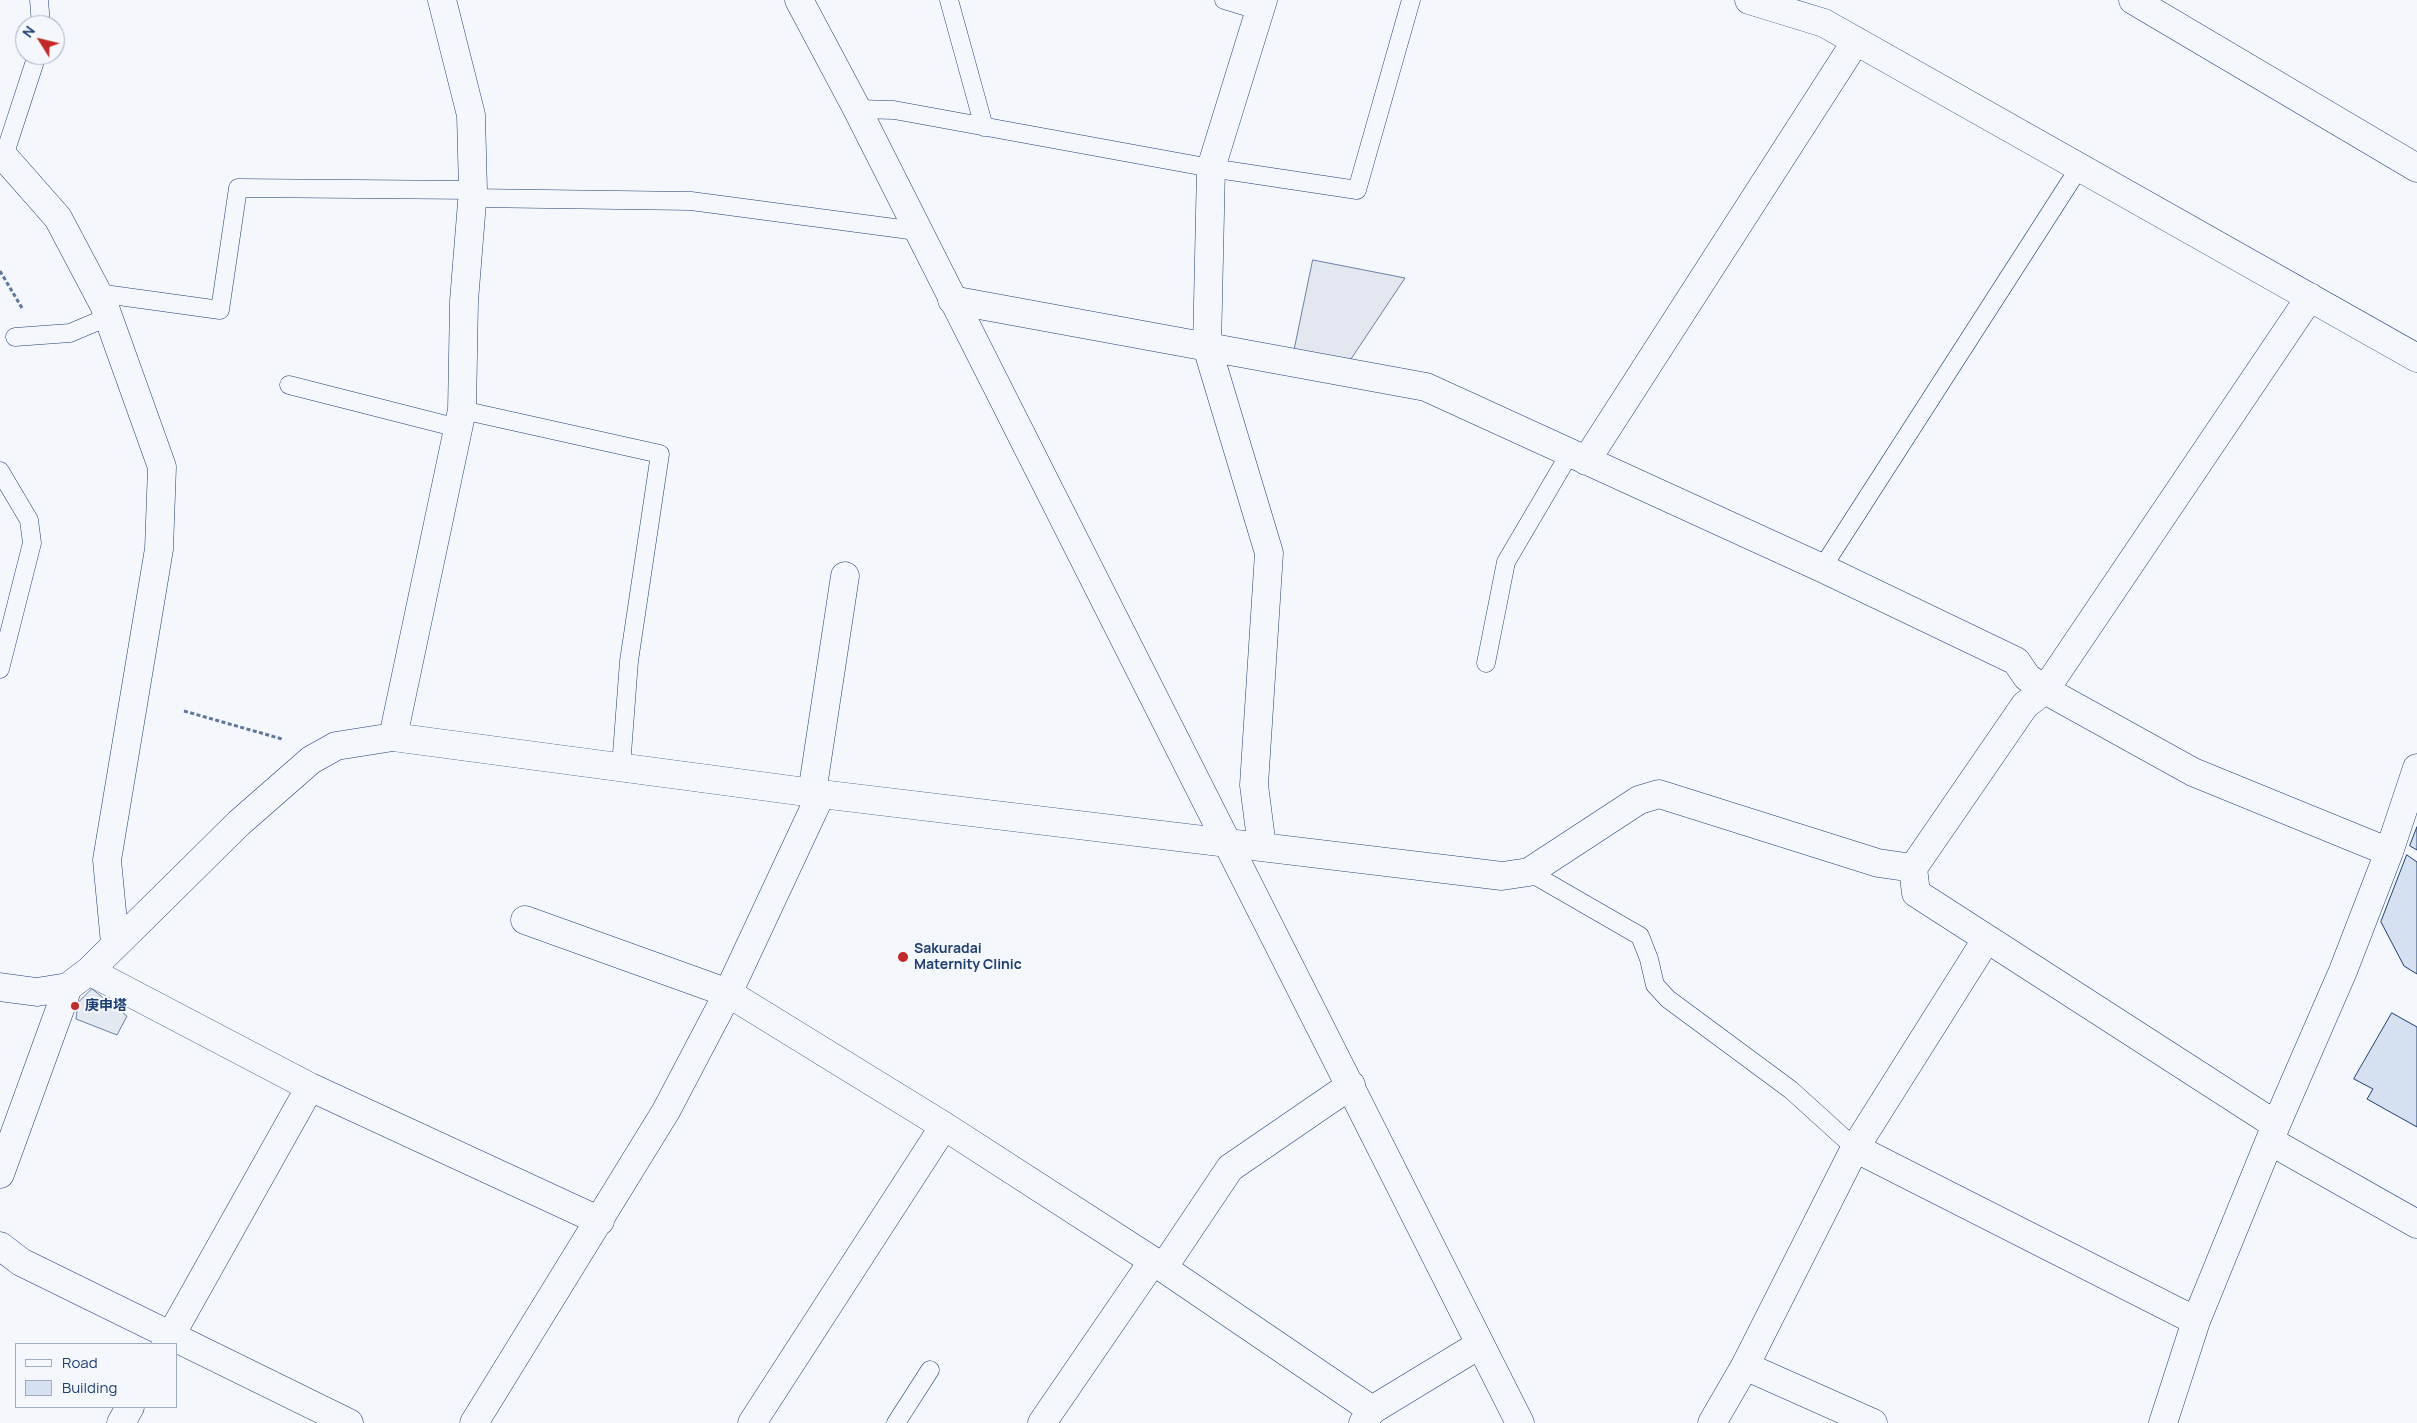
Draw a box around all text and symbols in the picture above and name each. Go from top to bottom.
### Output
north arrow [15,15,65,65]
text: N [18,22,39,41]
place label: Sakuradai Maternity Clinic [914,941,1022,974]
marker: Sakuradai Maternity Clinic [896,950,910,964]
place label: 庚申塔 [85,998,127,1014]
marker: 庚申塔 [69,1000,81,1012]
legend [15,1343,178,1408]
text: Road [62,1352,98,1373]
text: Building [62,1377,117,1398]

